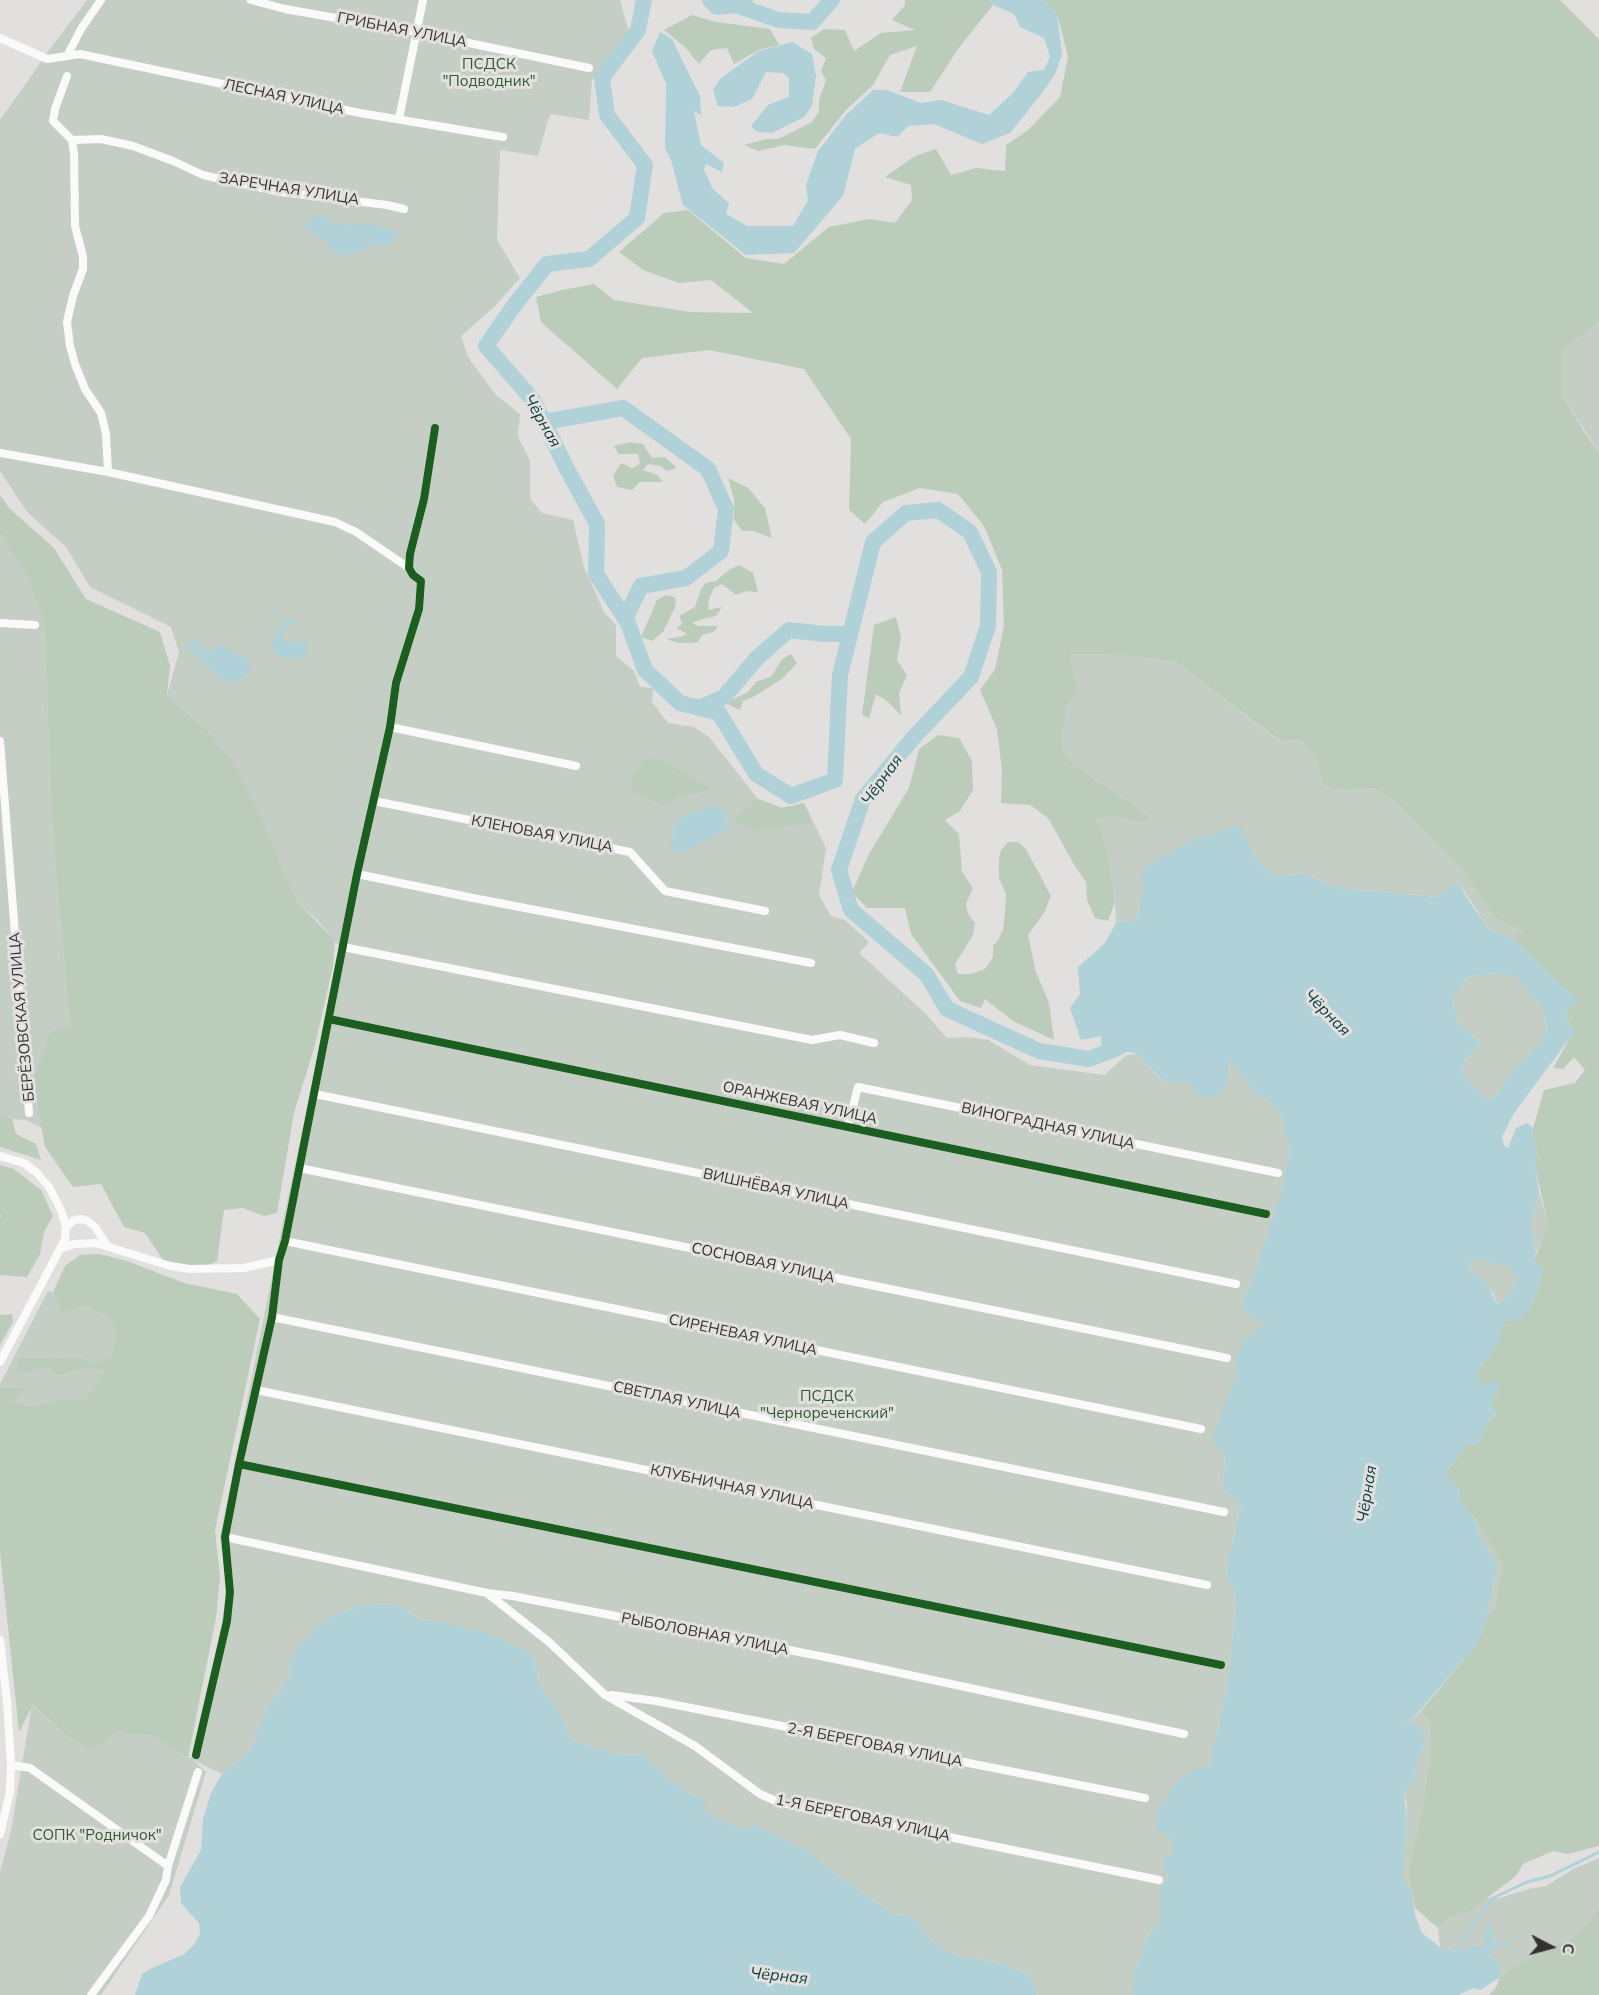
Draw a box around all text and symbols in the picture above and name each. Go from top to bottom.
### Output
street label: ГРИБНАЯ УЛИЦА [336,9,468,51]
park label: ПСДСК "Подводник" [442,55,536,90]
street label: ЛЕСНАЯ УЛИЦА [222,75,346,119]
street label: ЗАРЕЧНАЯ УЛИЦА [217,169,361,209]
water label: Чёрная [519,391,565,451]
water label: Чёрная [857,751,907,809]
street label: КЛЕНОВАЯ УЛИЦА [470,811,614,857]
street label: БЕРЁЗОВСКАЯ УЛИЦА [6,932,38,1102]
water label: Чёрная [1300,986,1354,1040]
street label: ОРАНЖЕВАЯ УЛИЦА [721,1078,879,1128]
street label: ВИНОГРАДНАЯ УЛИЦА [960,1099,1136,1153]
street label: ВИШНЁВАЯ УЛИЦА [701,1165,851,1213]
street label: СОСНОВАЯ УЛИЦА [690,1239,836,1287]
street label: СИРЕНЕВАЯ УЛИЦА [667,1310,819,1360]
street label: СВЕТЛАЯ УЛИЦА [611,1378,743,1422]
park label: ПСДСК "Чернореченский" [760,1387,894,1422]
street label: КЛУБНИЧНАЯ УЛИЦА [649,1461,815,1513]
water label: Чёрная [1353,1464,1381,1524]
street label: РЫБОЛОВНАЯ УЛИЦА [620,1609,790,1659]
street label: 2-Я БЕРЕГОВАЯ УЛИЦА [786,1719,964,1771]
street label: 1-Я БЕРЕГОВАЯ УЛИЦА [774,1791,952,1845]
park label: СОПК "Родничок" [32,1826,162,1844]
north arrow [1521,1917,1581,1977]
text: С [1558,1942,1579,1955]
water label: Чёрная [749,1963,809,1989]

